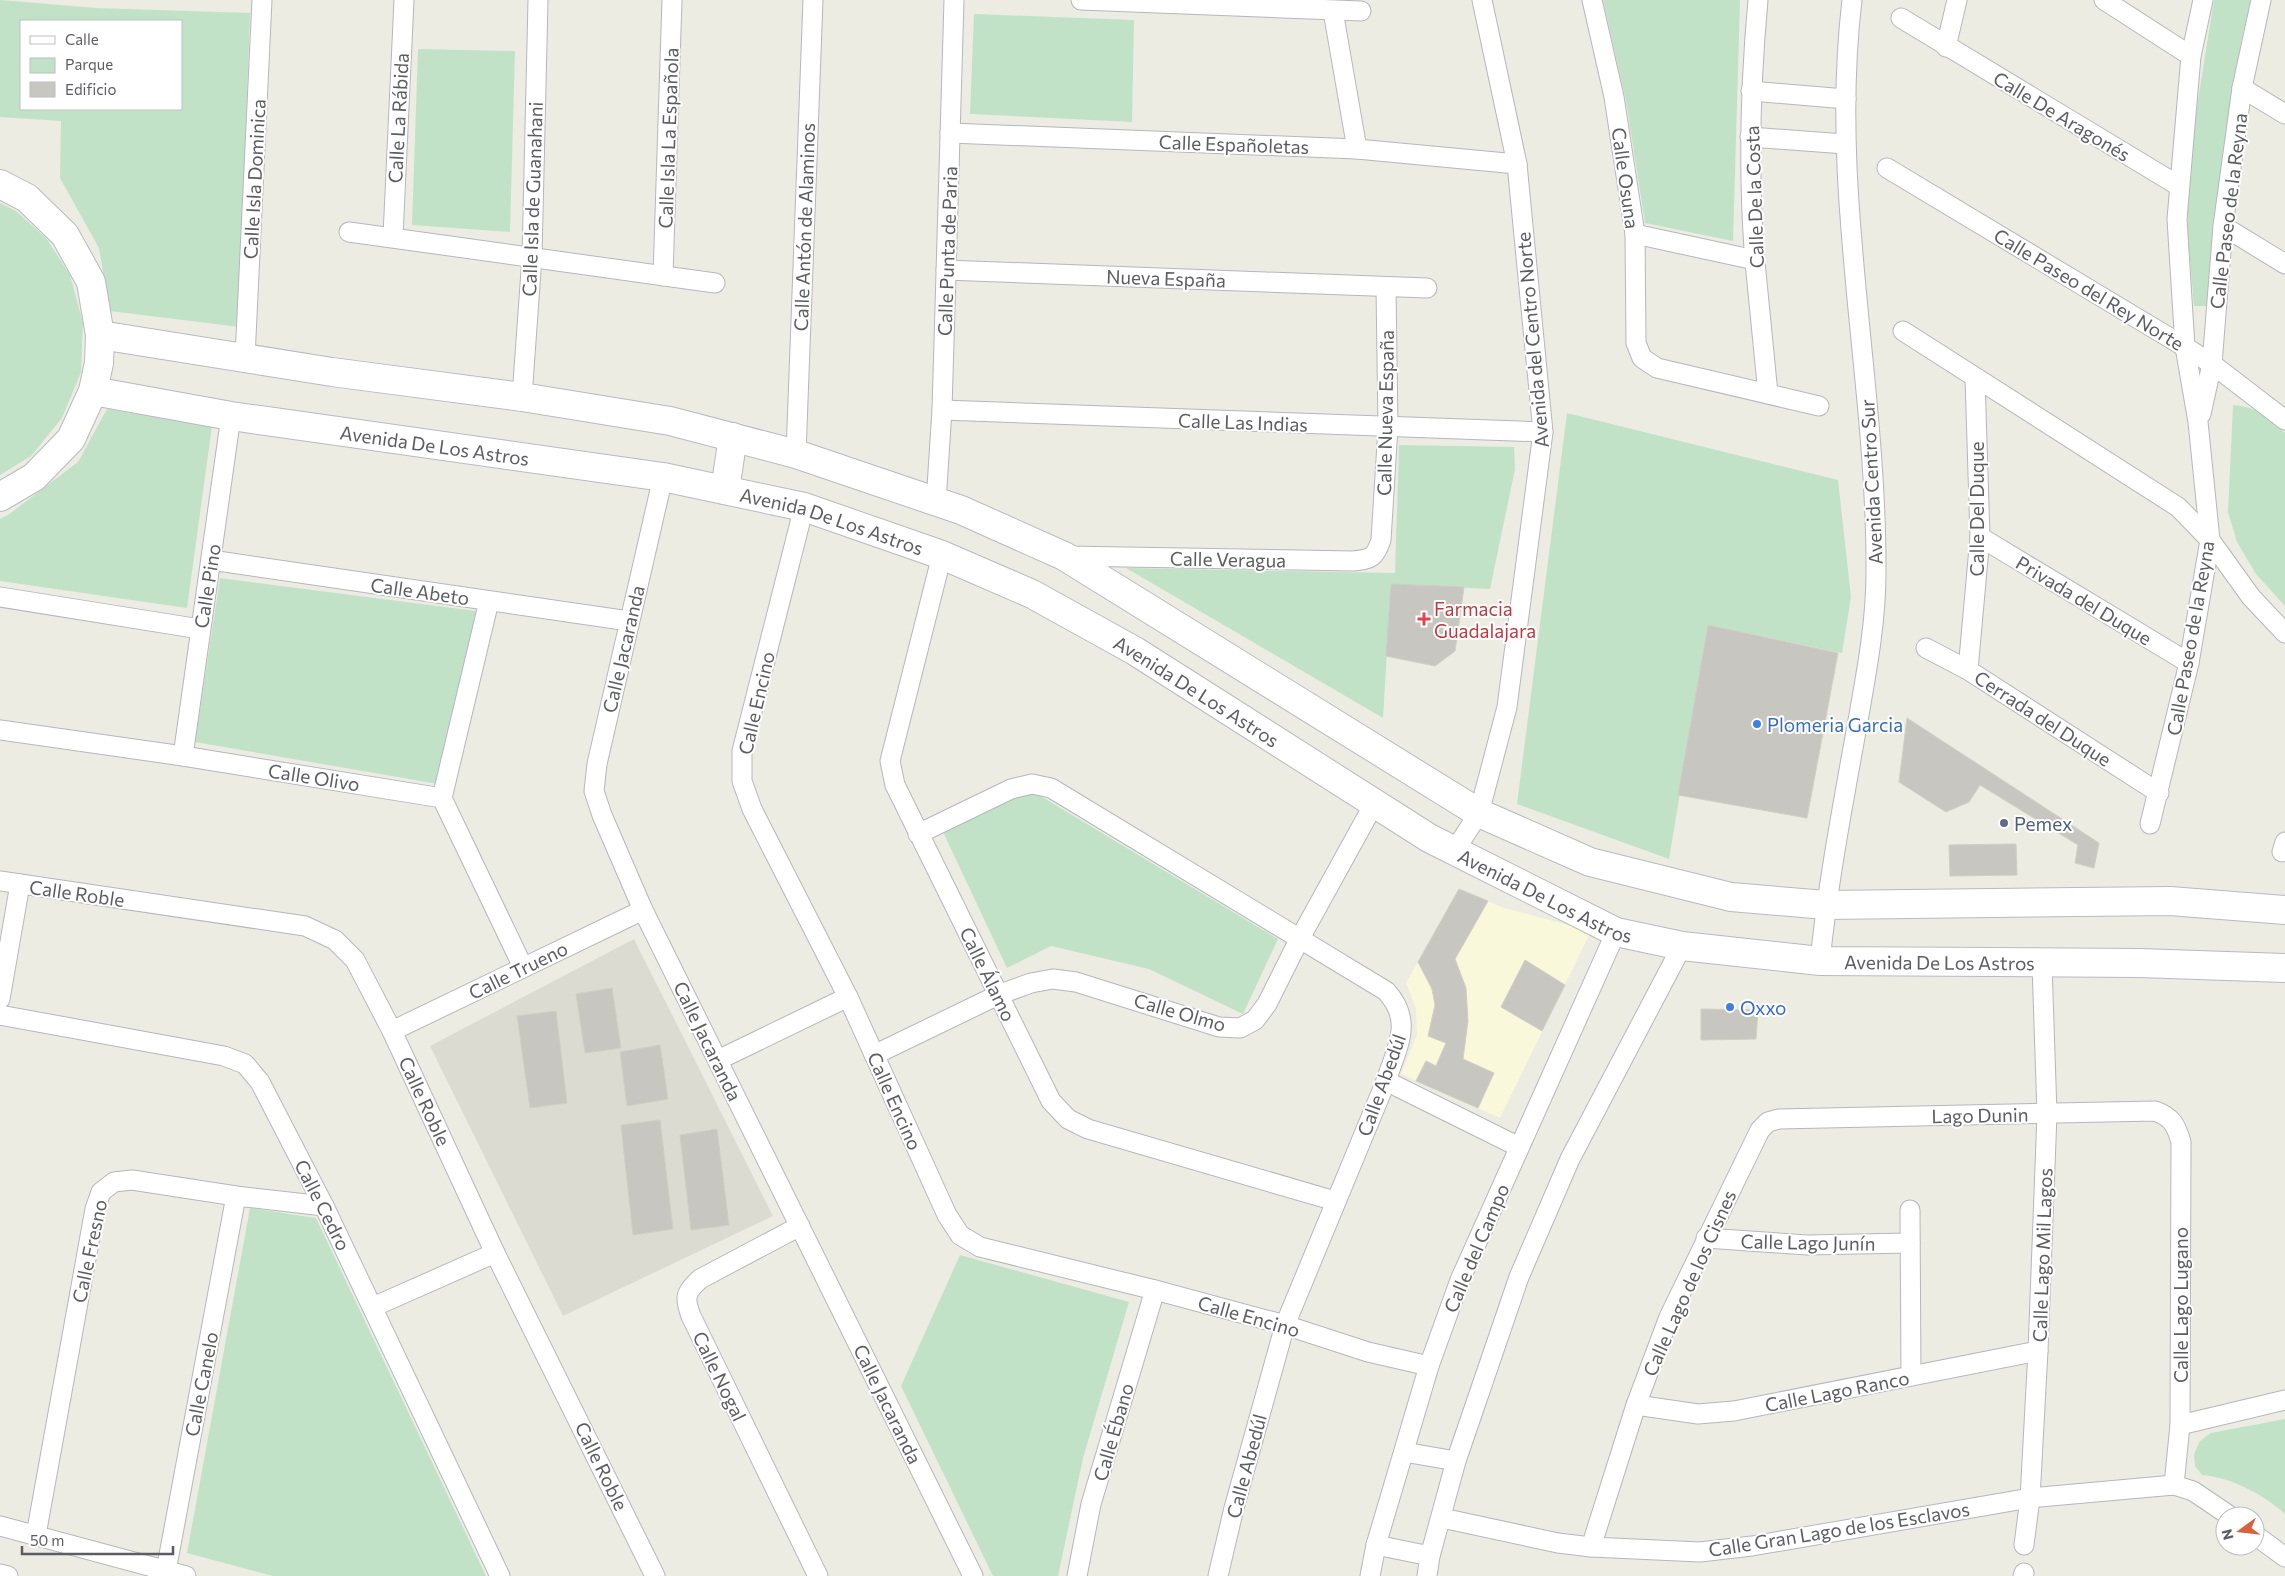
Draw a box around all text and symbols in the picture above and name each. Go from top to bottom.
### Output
legend [20,20,182,110]
text: Calle [65,30,99,48]
street label: Calle Isla La Española [653,47,683,229]
street label: Calle La Rábida [383,52,413,184]
text: Parque [65,55,113,73]
street label: Calle De Aragonés [1989,66,2135,166]
text: Edificio [65,80,116,98]
street label: Calle Isla Dominica [238,98,270,260]
street label: Calle Isla de Guanahani [517,101,547,297]
street label: Calle Paseo de la Reyna [2205,112,2251,310]
street label: Calle Antón de Alaminos [789,122,819,332]
street label: Calle De la Costa [1740,125,1768,269]
street label: Calle Osuna [1608,126,1644,230]
street label: Calle Españoletas [1158,130,1310,158]
street label: Calle Punta de Paria [933,166,961,336]
street label: Calle Paseo del Rey Norte [1990,223,2188,355]
street label: Avenida del Centro Norte [1511,231,1553,449]
street label: Nueva España [1106,264,1226,292]
street label: Calle Nueva España [1372,330,1398,496]
street label: Avenida Centro Sur [1855,398,1887,565]
street label: Calle Las Indias [1178,408,1308,436]
street label: Avenida De Los Astros [339,420,531,469]
street label: Calle Del Duque [1965,441,1988,577]
street label: Avenida De Los Astros [738,482,927,559]
street label: Calle Paseo de la Reyna [2162,539,2218,737]
street label: Calle Pino [189,542,225,630]
street label: Calle Veragua [1170,546,1286,572]
street label: Privada del Duque [2012,550,2156,650]
street label: Calle Abeto [369,573,471,609]
street label: Calle Jacaranda [597,583,649,715]
place label: Farmacia Guadalajara [1434,597,1536,642]
marker: Farmacia Guadalajara [1418,613,1430,625]
street label: Avenida De Los Astros [1110,630,1284,751]
street label: Calle Encino [733,649,779,757]
street label: Cerrada del Duque [1970,665,2116,771]
place label: Plomeria Garcia [1767,713,1903,736]
marker: Plomeria Garcia [1751,718,1763,730]
street label: Calle Olivo [267,758,361,796]
place label: Pemex [2014,812,2072,835]
marker: Pemex [1998,817,2010,829]
street label: Avenida De Los Astros [1455,843,1634,947]
street label: Calle Roble [28,875,126,911]
street label: Calle Álamo [955,923,1021,1025]
street label: Calle Trueno [465,936,571,1004]
street label: Avenida De Los Astros [1844,950,2035,974]
street label: Calle Jacaranda [669,977,747,1105]
street label: Calle Olmo [1131,988,1229,1036]
place label: Oxxo [1740,996,1786,1019]
marker: Oxxo [1724,1001,1736,1013]
street label: Calle Abedúl [1352,1031,1410,1139]
street label: Calle Encino [863,1048,927,1154]
street label: Calle Roble [394,1053,456,1149]
street label: Lago Dunin [1931,1103,2029,1127]
street label: Calle Cedro [290,1156,356,1254]
street label: Calle Lago Mil Lagos [2027,1167,2057,1343]
street label: Calle del Campo [1438,1180,1514,1316]
street label: Calle Lago de los Cisnes [1638,1186,1740,1380]
street label: Calle Fresno [67,1197,111,1305]
street label: Calle Lago Lugano [2169,1227,2192,1383]
street label: Calle Lago Junín [1740,1229,1876,1255]
street label: Calle Encino [1195,1290,1303,1342]
street label: Calle Nogal [688,1327,752,1425]
street label: Calle Canelo [180,1330,222,1438]
street label: Calle Jacaranda [849,1340,927,1468]
street label: Calle Lago Ranco [1763,1366,1911,1416]
street label: Calle Ébano [1088,1380,1138,1484]
street label: Calle Abedúl [1221,1411,1271,1521]
street label: Calle Roble [571,1418,633,1514]
street label: Calle Gran Lago de los Esclavos [1707,1497,1971,1561]
north arrow [2215,1506,2265,1556]
scale bar [22,1524,174,1556]
text: N [2217,1527,2237,1542]
text: 50 m [30,1531,64,1549]

